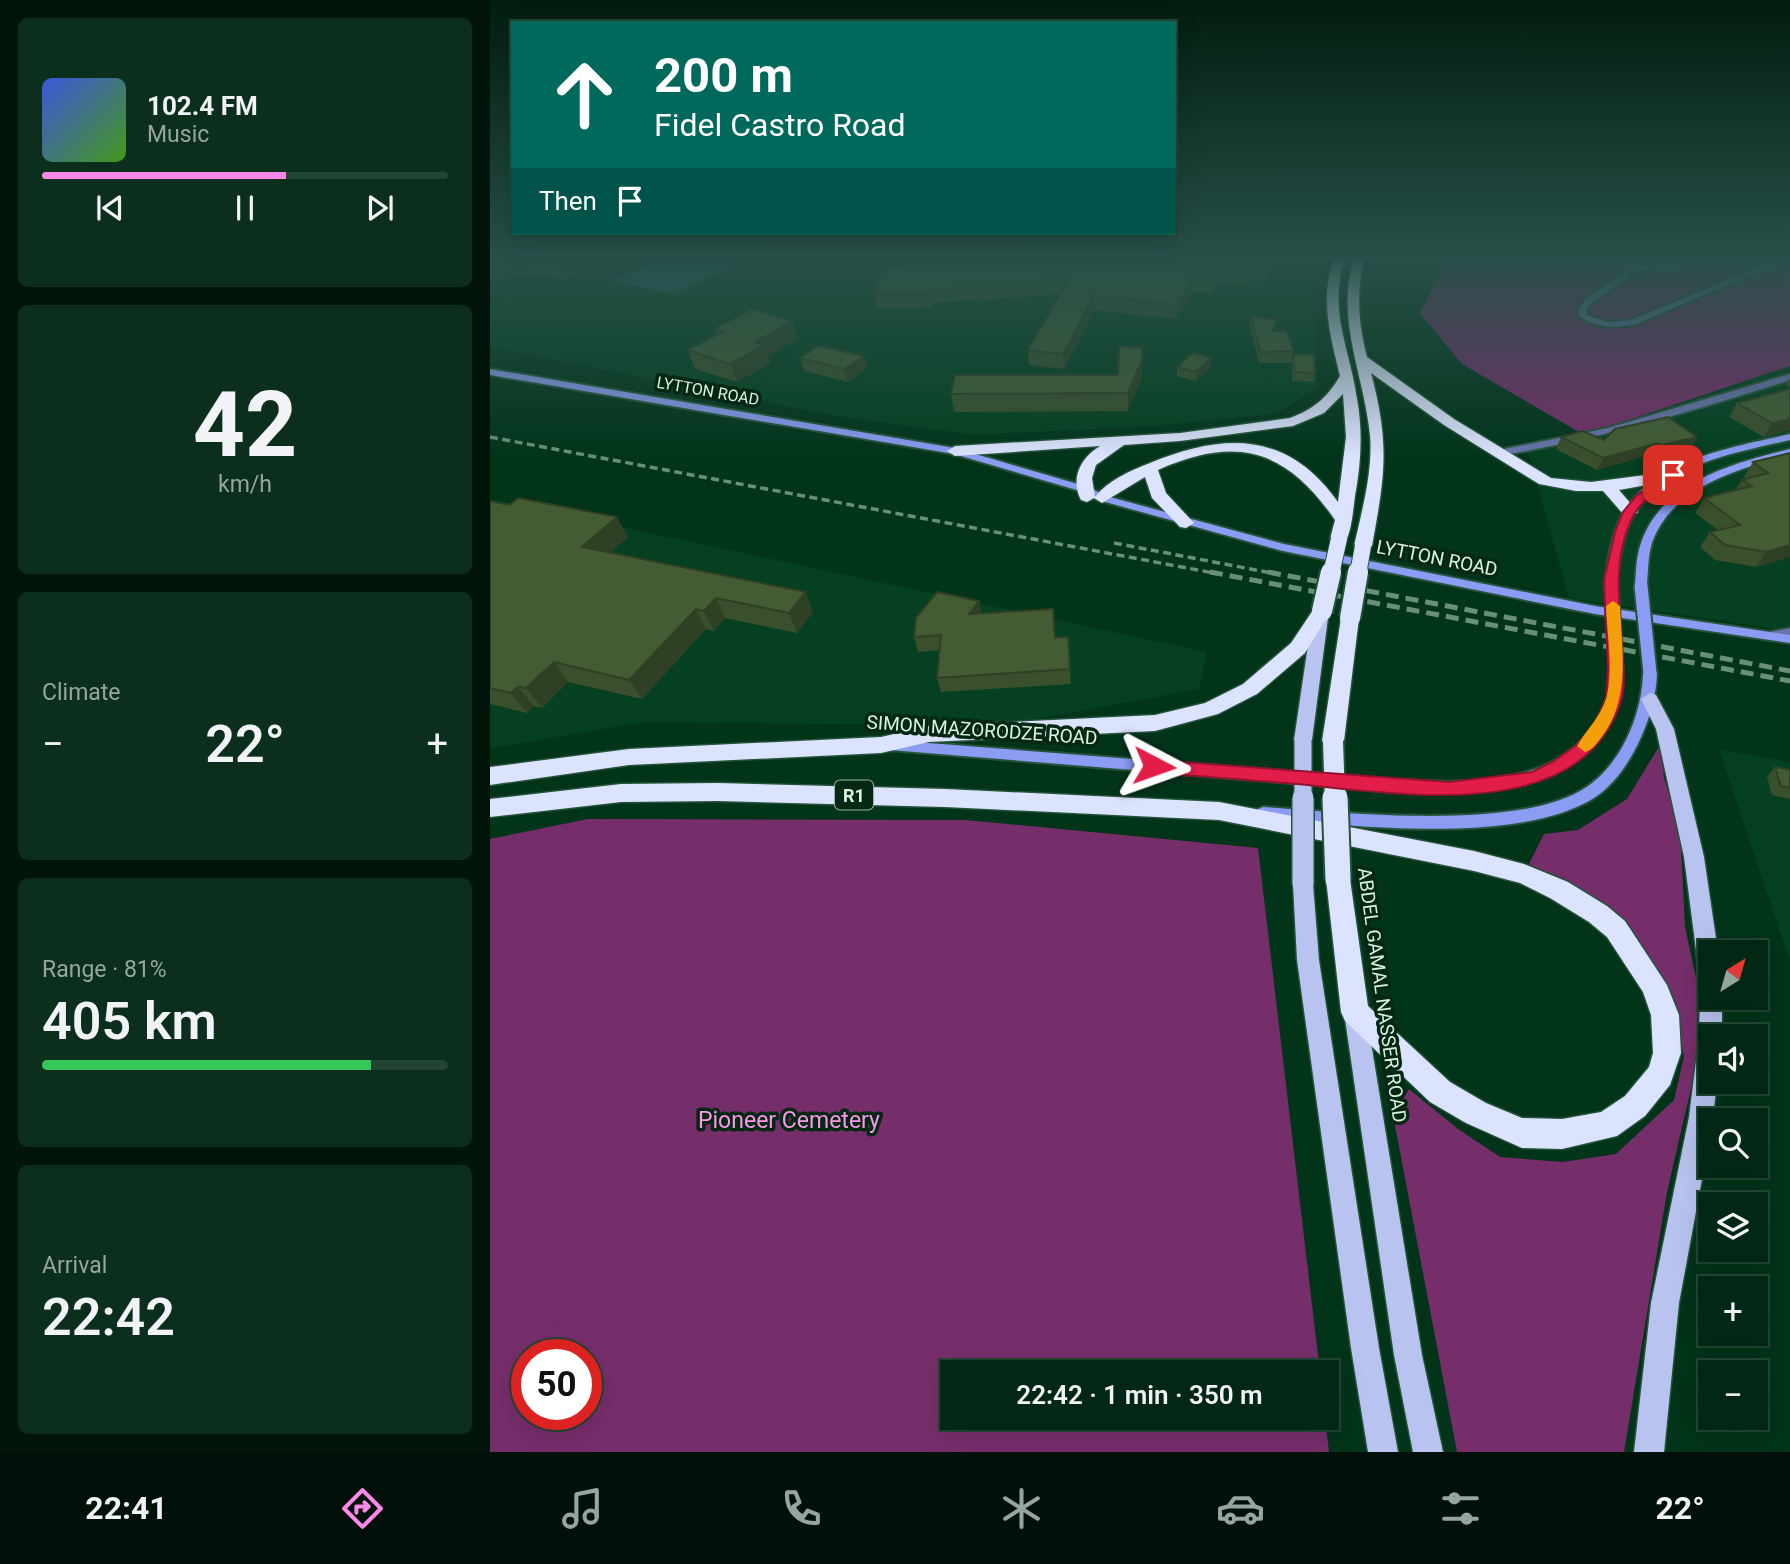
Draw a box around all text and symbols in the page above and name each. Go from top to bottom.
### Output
text: 200 m [654,47,793,104]
icon: ahead [539,49,630,140]
text: 102.4 FM [147,91,258,121]
text: Fidel Castro Road [654,106,906,144]
text: Music [147,121,209,148]
icon: arrive [611,182,649,220]
text: Then [539,186,597,216]
icon: previous [91,189,129,227]
icon: pause [226,189,264,227]
icon: next [361,189,399,227]
text: 42 [193,372,297,478]
street label: LYTTON ROAD [655,373,761,409]
pin [1643,445,1703,505]
icon: arrive [1654,456,1692,494]
text: km/h [218,471,272,498]
street label: LYTTON ROAD [1374,535,1500,581]
text: Climate [42,679,121,706]
street label: SIMON MAZORODZE ROAD [866,710,1098,750]
text: 22° [205,714,285,775]
text: − [42,722,64,766]
text: + [426,722,448,766]
position arrow [1117,729,1191,803]
road number: R1 [835,780,873,810]
street label: ABDEL GAMAL NASSER ROAD [1353,866,1411,1124]
north arrow [1698,940,1768,1010]
map controls [1698,940,1768,1430]
text: Range · 81% [42,956,167,983]
text: 405 km [42,991,217,1052]
button: sound [1698,1024,1768,1094]
park label: Pioneer Cemetery [698,1107,880,1134]
button: search [1698,1108,1768,1178]
button: layers [1698,1192,1768,1262]
text: Arrival [42,1252,107,1279]
button: + [1698,1276,1768,1346]
text: 22:42 [42,1287,175,1348]
speed limit sign: 50 [511,1339,602,1430]
button: − [1698,1360,1768,1430]
text: 22:42 · 1 min · 350 m [1016,1380,1263,1410]
icon: directions [338,1484,387,1533]
icon: music [558,1484,607,1533]
icon: phone [777,1484,826,1533]
icon: climate [997,1484,1046,1533]
icon: car [1216,1484,1265,1533]
icon: filters [1436,1484,1485,1533]
text: 22:41 [85,1489,168,1527]
text: 22° [1655,1489,1705,1527]

